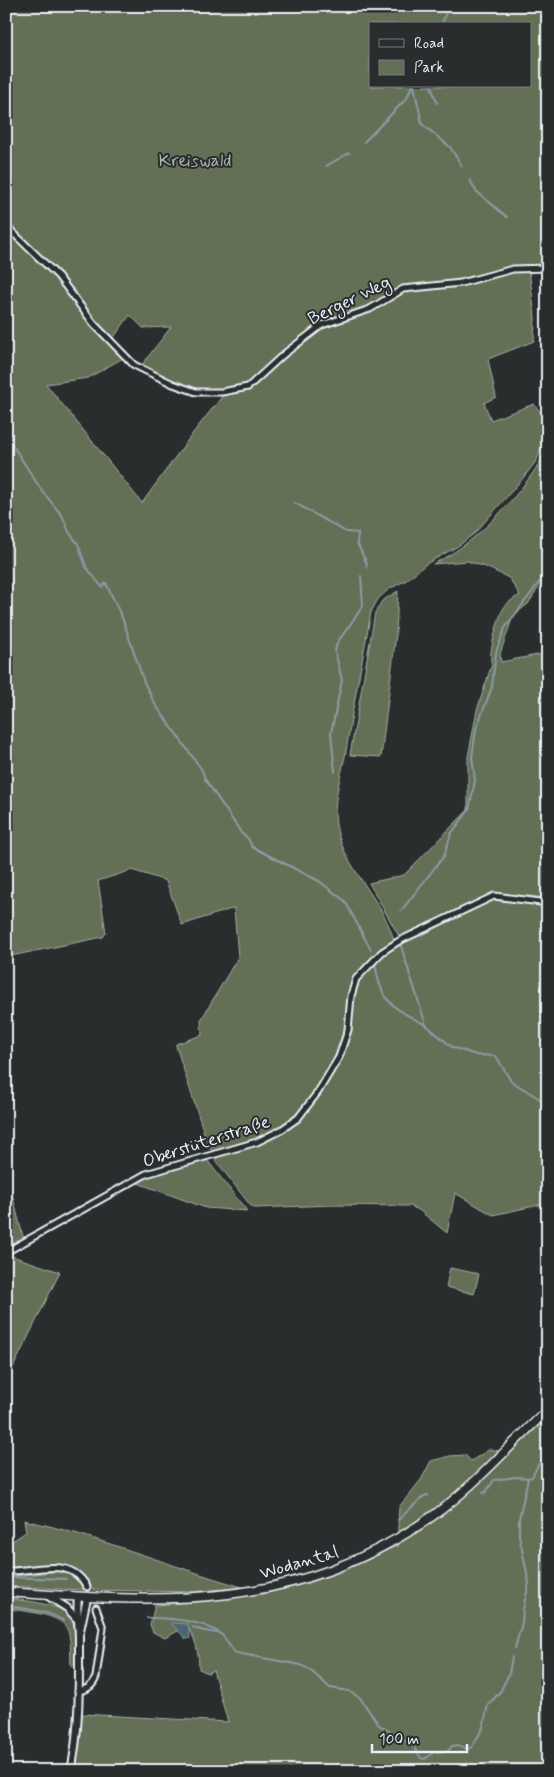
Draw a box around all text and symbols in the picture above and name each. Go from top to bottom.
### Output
legend [369,22,532,88]
text: Road [414,34,444,54]
text: Park [414,58,444,78]
park label: Kreiswald [159,149,231,173]
street label: Berger Weg [304,271,395,332]
street label: Oberstüterstraße [140,1110,273,1174]
street label: Wodantal [257,1540,341,1586]
scale bar [372,1722,466,1754]
text: 100 m [379,1730,419,1750]

